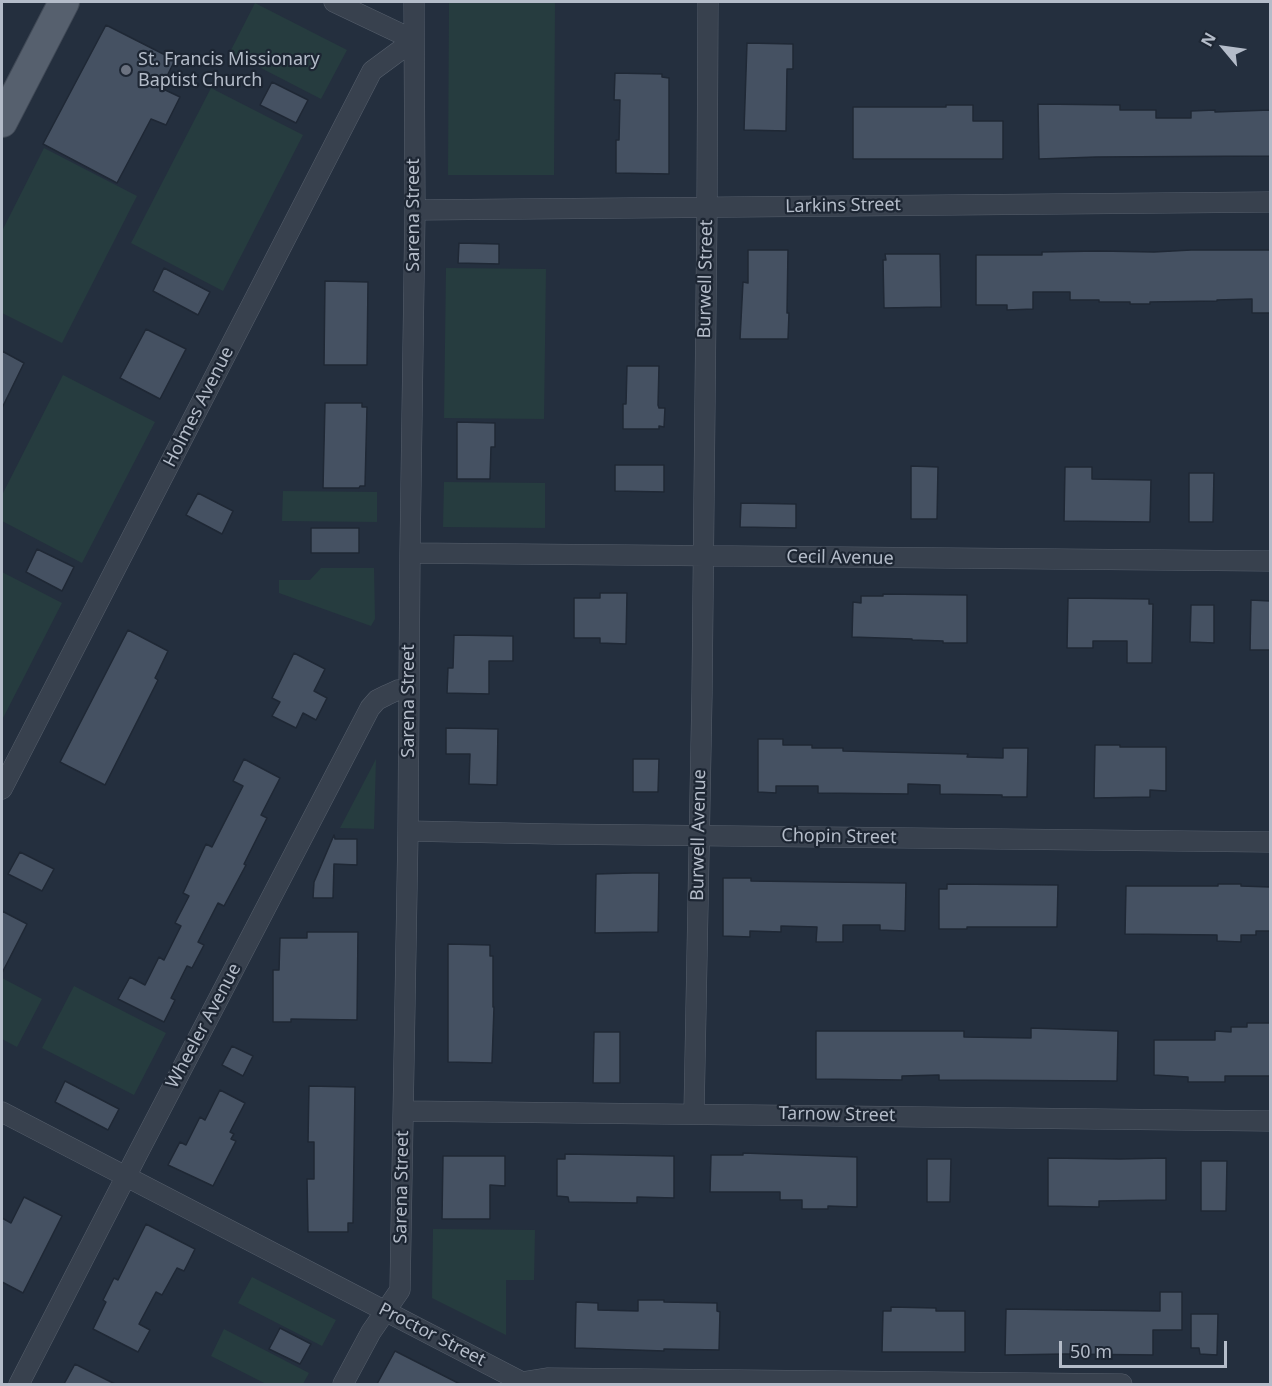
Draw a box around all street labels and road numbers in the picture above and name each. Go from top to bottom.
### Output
street label: Sarena Street [403,158,425,272]
street label: Larkins Street [785,194,901,218]
street label: Burwell Street [694,219,718,339]
street label: Holmes Avenue [159,343,239,471]
street label: Cecil Avenue [786,546,894,570]
street label: Sarena Street [398,644,420,758]
street label: Burwell Avenue [687,769,711,901]
street label: Chopin Street [781,825,897,849]
street label: Wheeler Avenue [162,960,246,1092]
street label: Tarnow Street [778,1103,896,1127]
street label: Sarena Street [390,1130,414,1244]
street label: Proctor Street [375,1299,489,1371]

